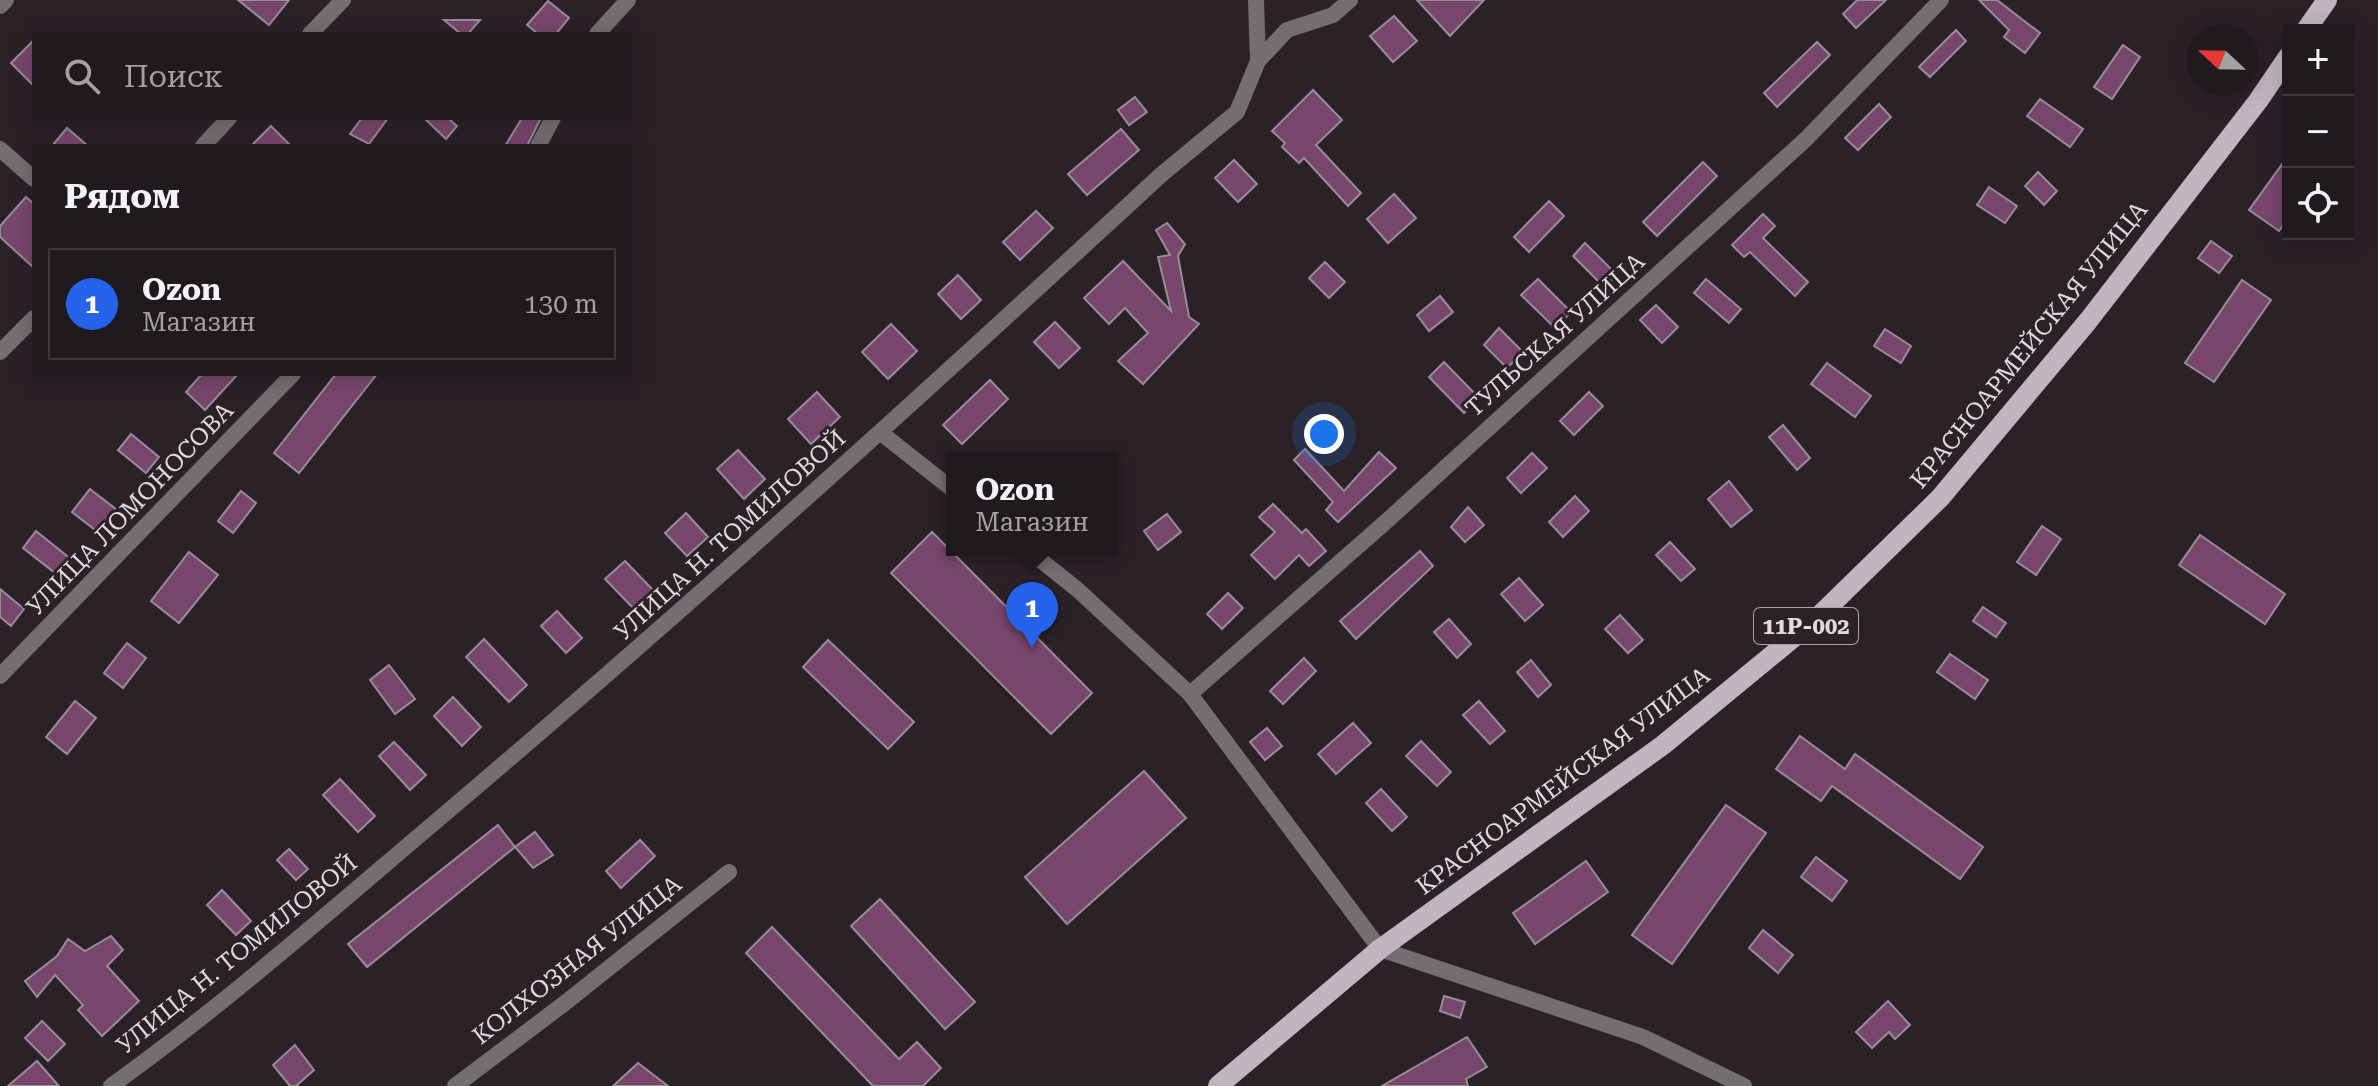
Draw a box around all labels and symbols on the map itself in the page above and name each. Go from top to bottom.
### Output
north arrow [2186,24,2258,96]
street label: КРАСНОАРМЕЙСКАЯ УЛИЦА [1904,195,2153,494]
street label: ТУЛЬСКАЯ УЛИЦА [1460,247,1650,423]
street label: УЛИЦА ЛОМОНОСОВА [21,397,239,621]
your location [1304,414,1344,454]
street label: УЛИЦА Н. ТОМИЛОВОЙ [608,423,851,646]
pin: 1 [1006,582,1058,648]
road number: 11Р-002 [1754,608,1858,644]
street label: КРАСНОАРМЕЙСКАЯ УЛИЦА [1410,660,1716,901]
street label: УЛИЦА Н. ТОМИЛОВОЙ [111,848,363,1060]
street label: КОЛХОЗНАЯ УЛИЦА [467,870,687,1050]

